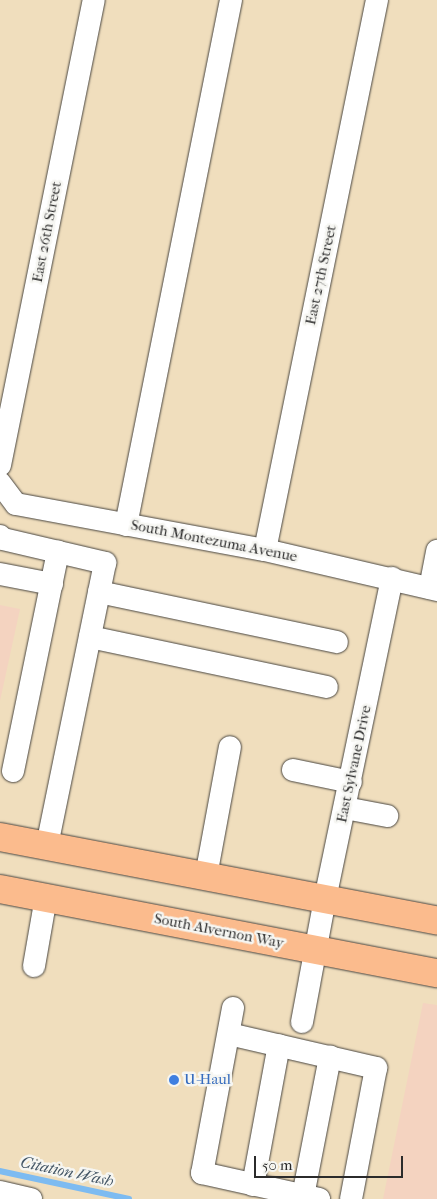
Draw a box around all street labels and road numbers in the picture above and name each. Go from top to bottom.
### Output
street label: East 26th Street [28,180,66,284]
street label: East 27th Street [302,223,340,327]
street label: South Montezuma Avenue [129,516,299,566]
street label: East Sylvane Drive [333,704,375,824]
street label: South Alvernon Way [153,910,285,952]

